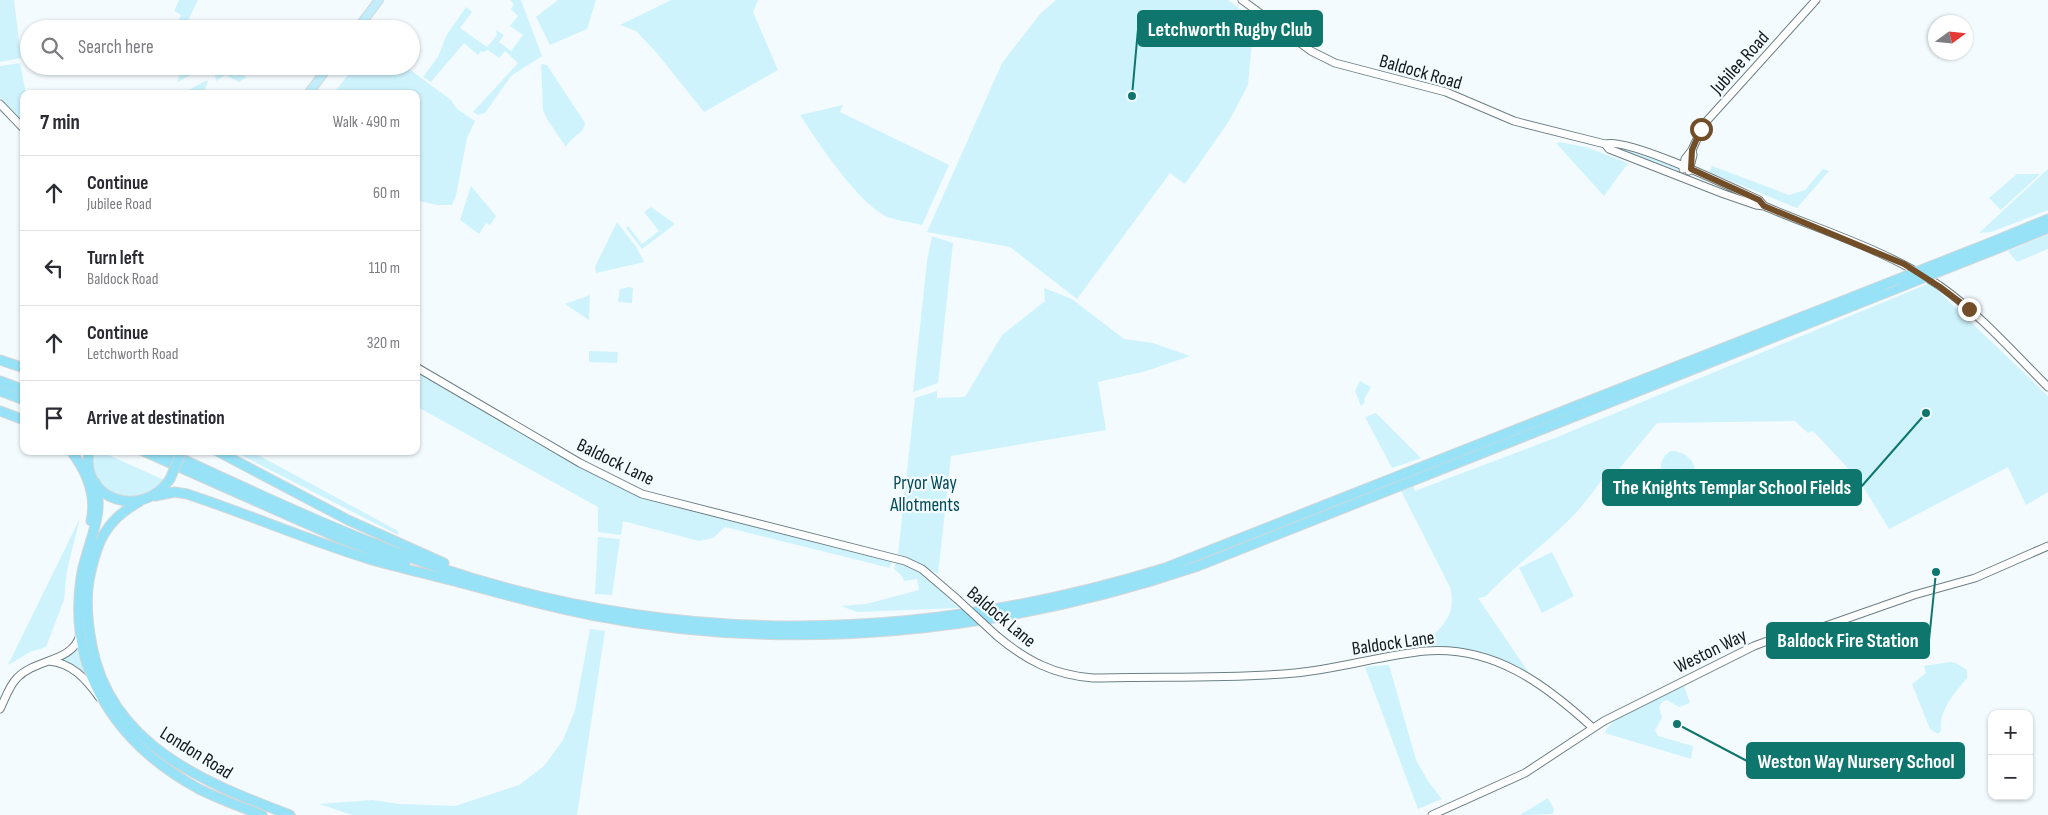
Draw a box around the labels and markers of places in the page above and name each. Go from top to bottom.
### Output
callout: Letchworth Rugby Club [1138,11,1322,46]
callout: The Knights Templar School Fields [1603,470,1861,505]
callout: Baldock Fire Station [1767,623,1929,658]
callout: Weston Way Nursery School [1747,743,1964,778]

